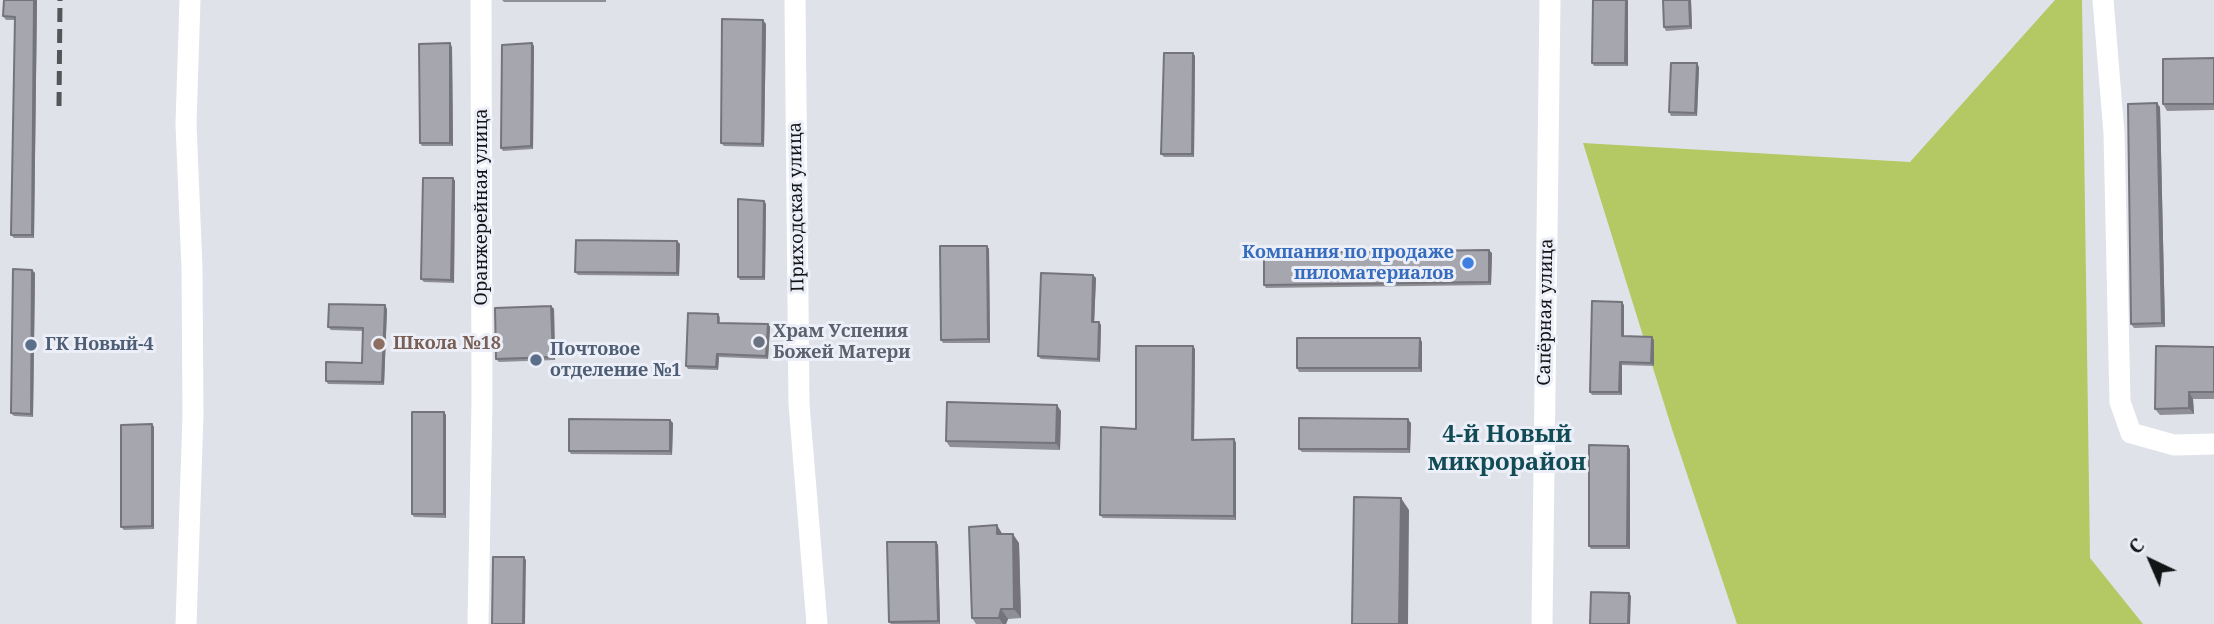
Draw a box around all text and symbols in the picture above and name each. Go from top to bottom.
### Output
street label: Оранжерейная улица [471,108,493,306]
street label: Приходская улица [785,122,809,292]
street label: Сапёрная улица [1534,238,1558,386]
place label: Компания по продаже пиломатериалов [1242,242,1454,284]
marker: Компания по продаже пиломатериалов [1460,255,1476,271]
place label: Храм Успения Божей Матери [773,321,910,364]
place label: Школа №18 [393,333,501,355]
place label: ГК Новый-4 [45,334,154,356]
marker: Храм Успения Божей Матери [751,334,767,350]
marker: Школа №18 [371,336,387,352]
marker: ГК Новый-4 [23,337,39,353]
place label: Почтовое отделение №1 [550,339,682,382]
marker: Почтовое отделение №1 [528,352,544,368]
district label: 4-й Новый микрорайон [1428,421,1586,477]
north arrow [2116,526,2186,596]
text: С [2123,532,2150,560]

